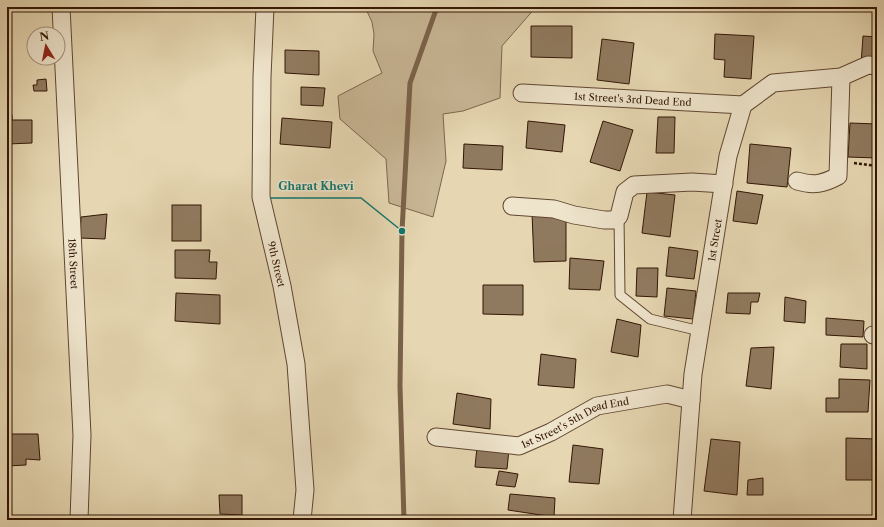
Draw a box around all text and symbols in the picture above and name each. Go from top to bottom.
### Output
north arrow [26,26,66,66]
text: N [38,28,51,44]
street label: 1st Street's 3rd Dead End [574,89,692,109]
callout: Gharat Khevi [270,175,361,198]
text: Gharat Khevi [278,179,354,193]
street label: 1st Street [705,217,724,262]
street label: 18th Street [66,238,81,290]
street label: 9th Street [265,240,289,289]
street label: 1st Street's 5th Dead End [519,394,630,451]

